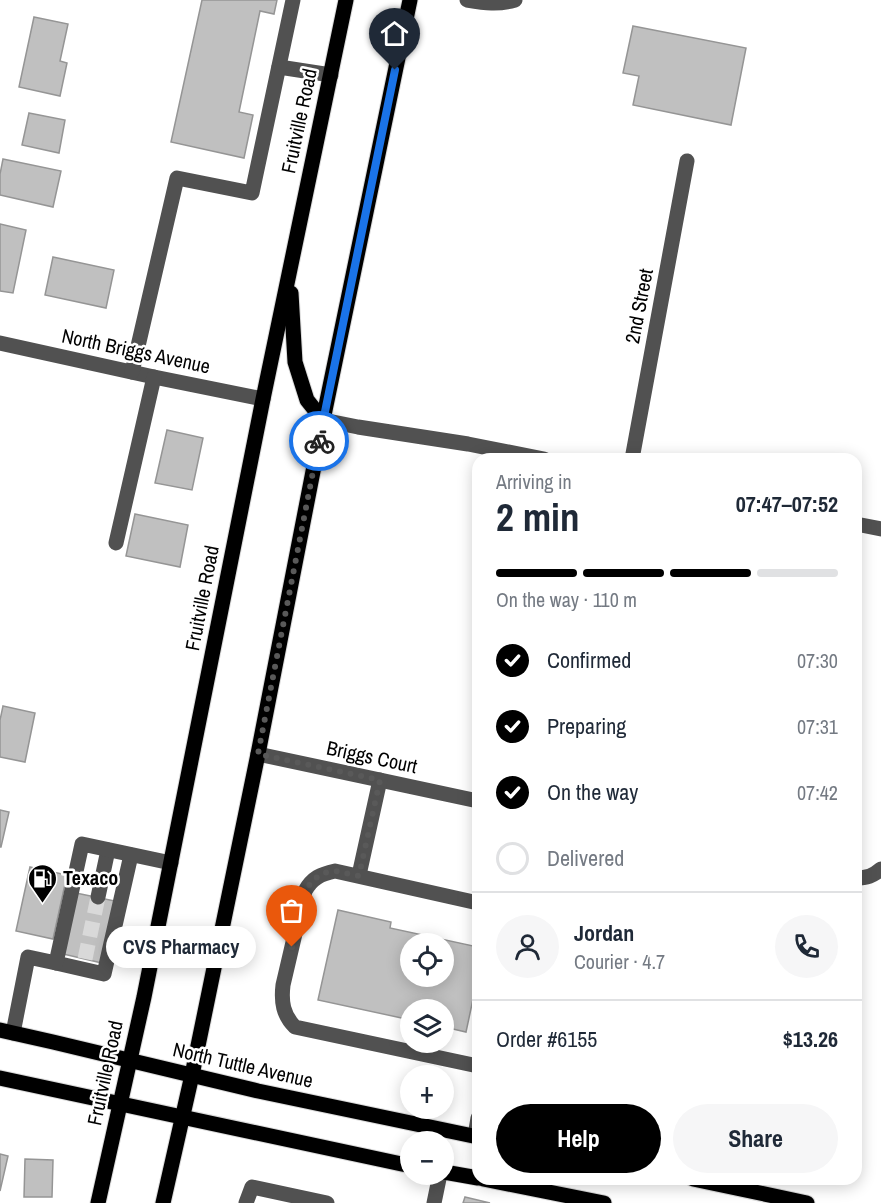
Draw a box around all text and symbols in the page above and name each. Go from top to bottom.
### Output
pin [369,8,420,70]
icon: home [378,17,411,50]
street label: Fruitville Road [274,66,323,176]
street label: 2nd Street [618,266,659,346]
street label: North Briggs Avenue [59,322,213,379]
courier [289,411,349,471]
icon: bike [303,425,336,458]
text: Arriving in [496,468,572,495]
text: 07:47–07:52 [736,489,838,519]
text: 2 min [496,491,580,543]
street label: Fruitville Road [178,543,225,653]
text: On the way · 110 m [496,586,637,613]
icon: check [496,644,529,677]
text: Confirmed [547,645,631,675]
text: 07:30 [797,647,838,674]
icon: check [496,710,529,743]
text: Preparing [547,711,626,741]
text: 07:31 [797,713,838,740]
street label: Briggs Court [324,734,420,779]
icon: check [496,776,529,809]
text: On the way [547,777,638,807]
text: 07:42 [797,779,838,806]
text: Delivered [547,843,624,873]
fuel station icon: Texaco [26,862,58,904]
place label: Texaco [63,864,118,891]
pin [266,885,317,947]
icon: bag [275,894,308,927]
button: person [496,915,559,978]
button: phone [775,915,838,978]
text: Jordan [574,918,634,948]
callout: CVS Pharmacy [106,926,256,968]
text: CVS Pharmacy [123,933,239,960]
map controls [400,933,454,1185]
button: locate [400,933,454,987]
text: Courier · 4.7 [574,948,665,975]
button: layers [400,999,454,1053]
street label: Fruitville Road [80,1018,129,1128]
text: Order #6155 [496,1024,597,1054]
text: $13.26 [783,1024,838,1054]
street label: North Tuttle Avenue [170,1035,316,1094]
button: + [400,1065,454,1119]
button: Help [496,1104,661,1173]
button: Share [673,1104,838,1173]
button: − [400,1131,454,1185]

